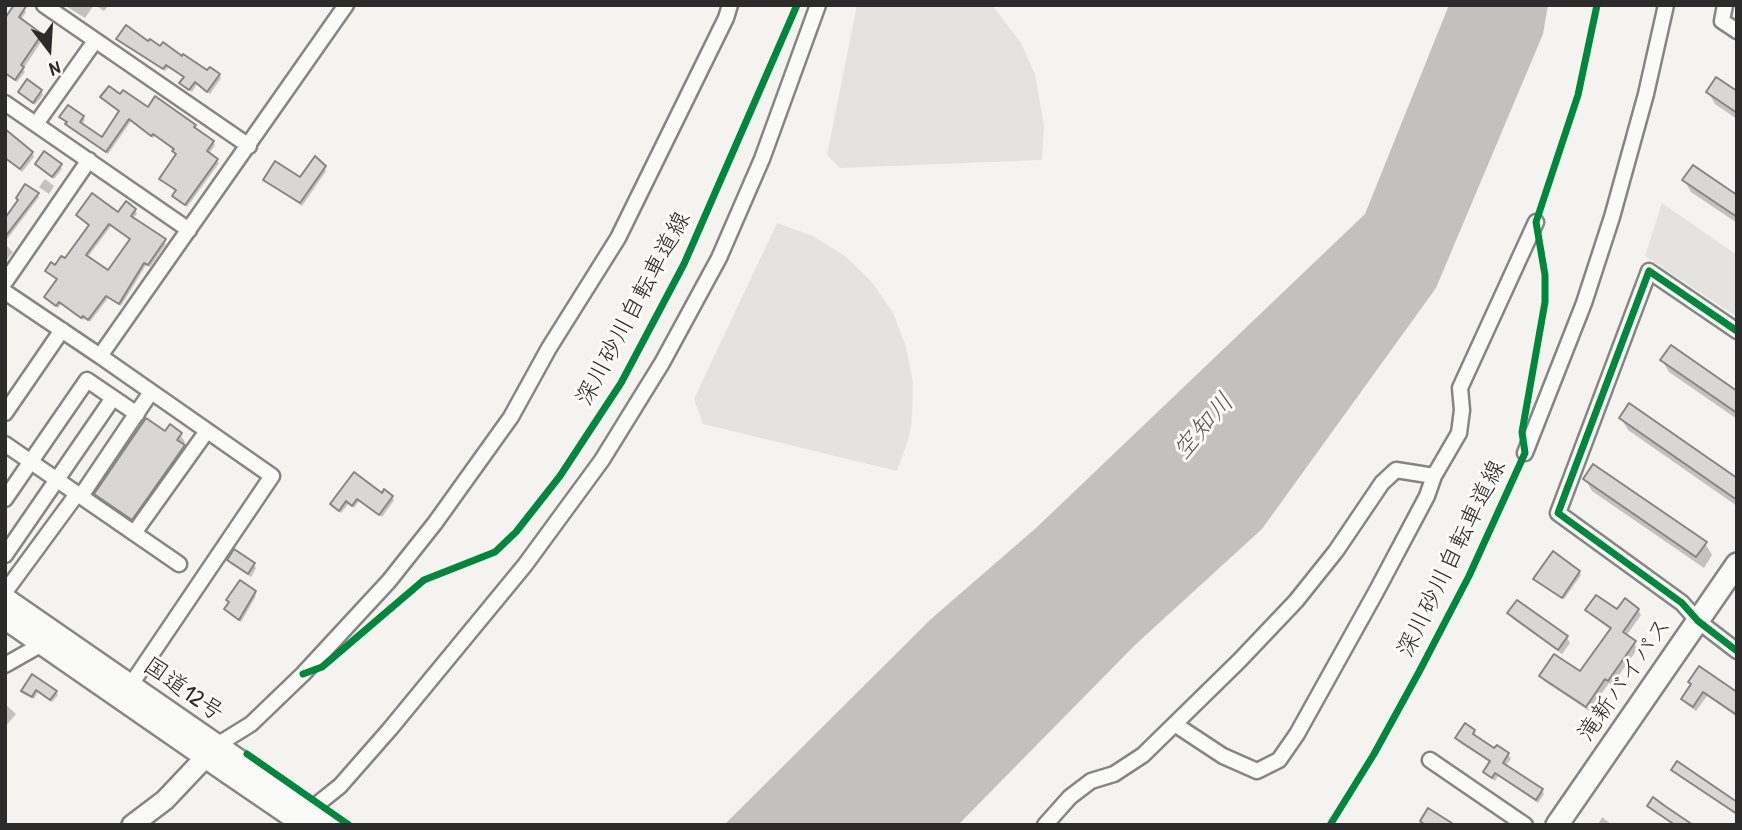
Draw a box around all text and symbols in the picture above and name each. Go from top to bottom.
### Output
north arrow [14,14,84,84]
text: N [47,55,64,83]
street label: 深川砂川自転車道線 [571,207,697,411]
water label: 空知川 [1167,387,1241,467]
street label: 深川砂川自転車道線 [1392,456,1512,662]
street label: 滝新バイパス [1572,613,1678,747]
street label: 国道12号 [137,652,229,728]

